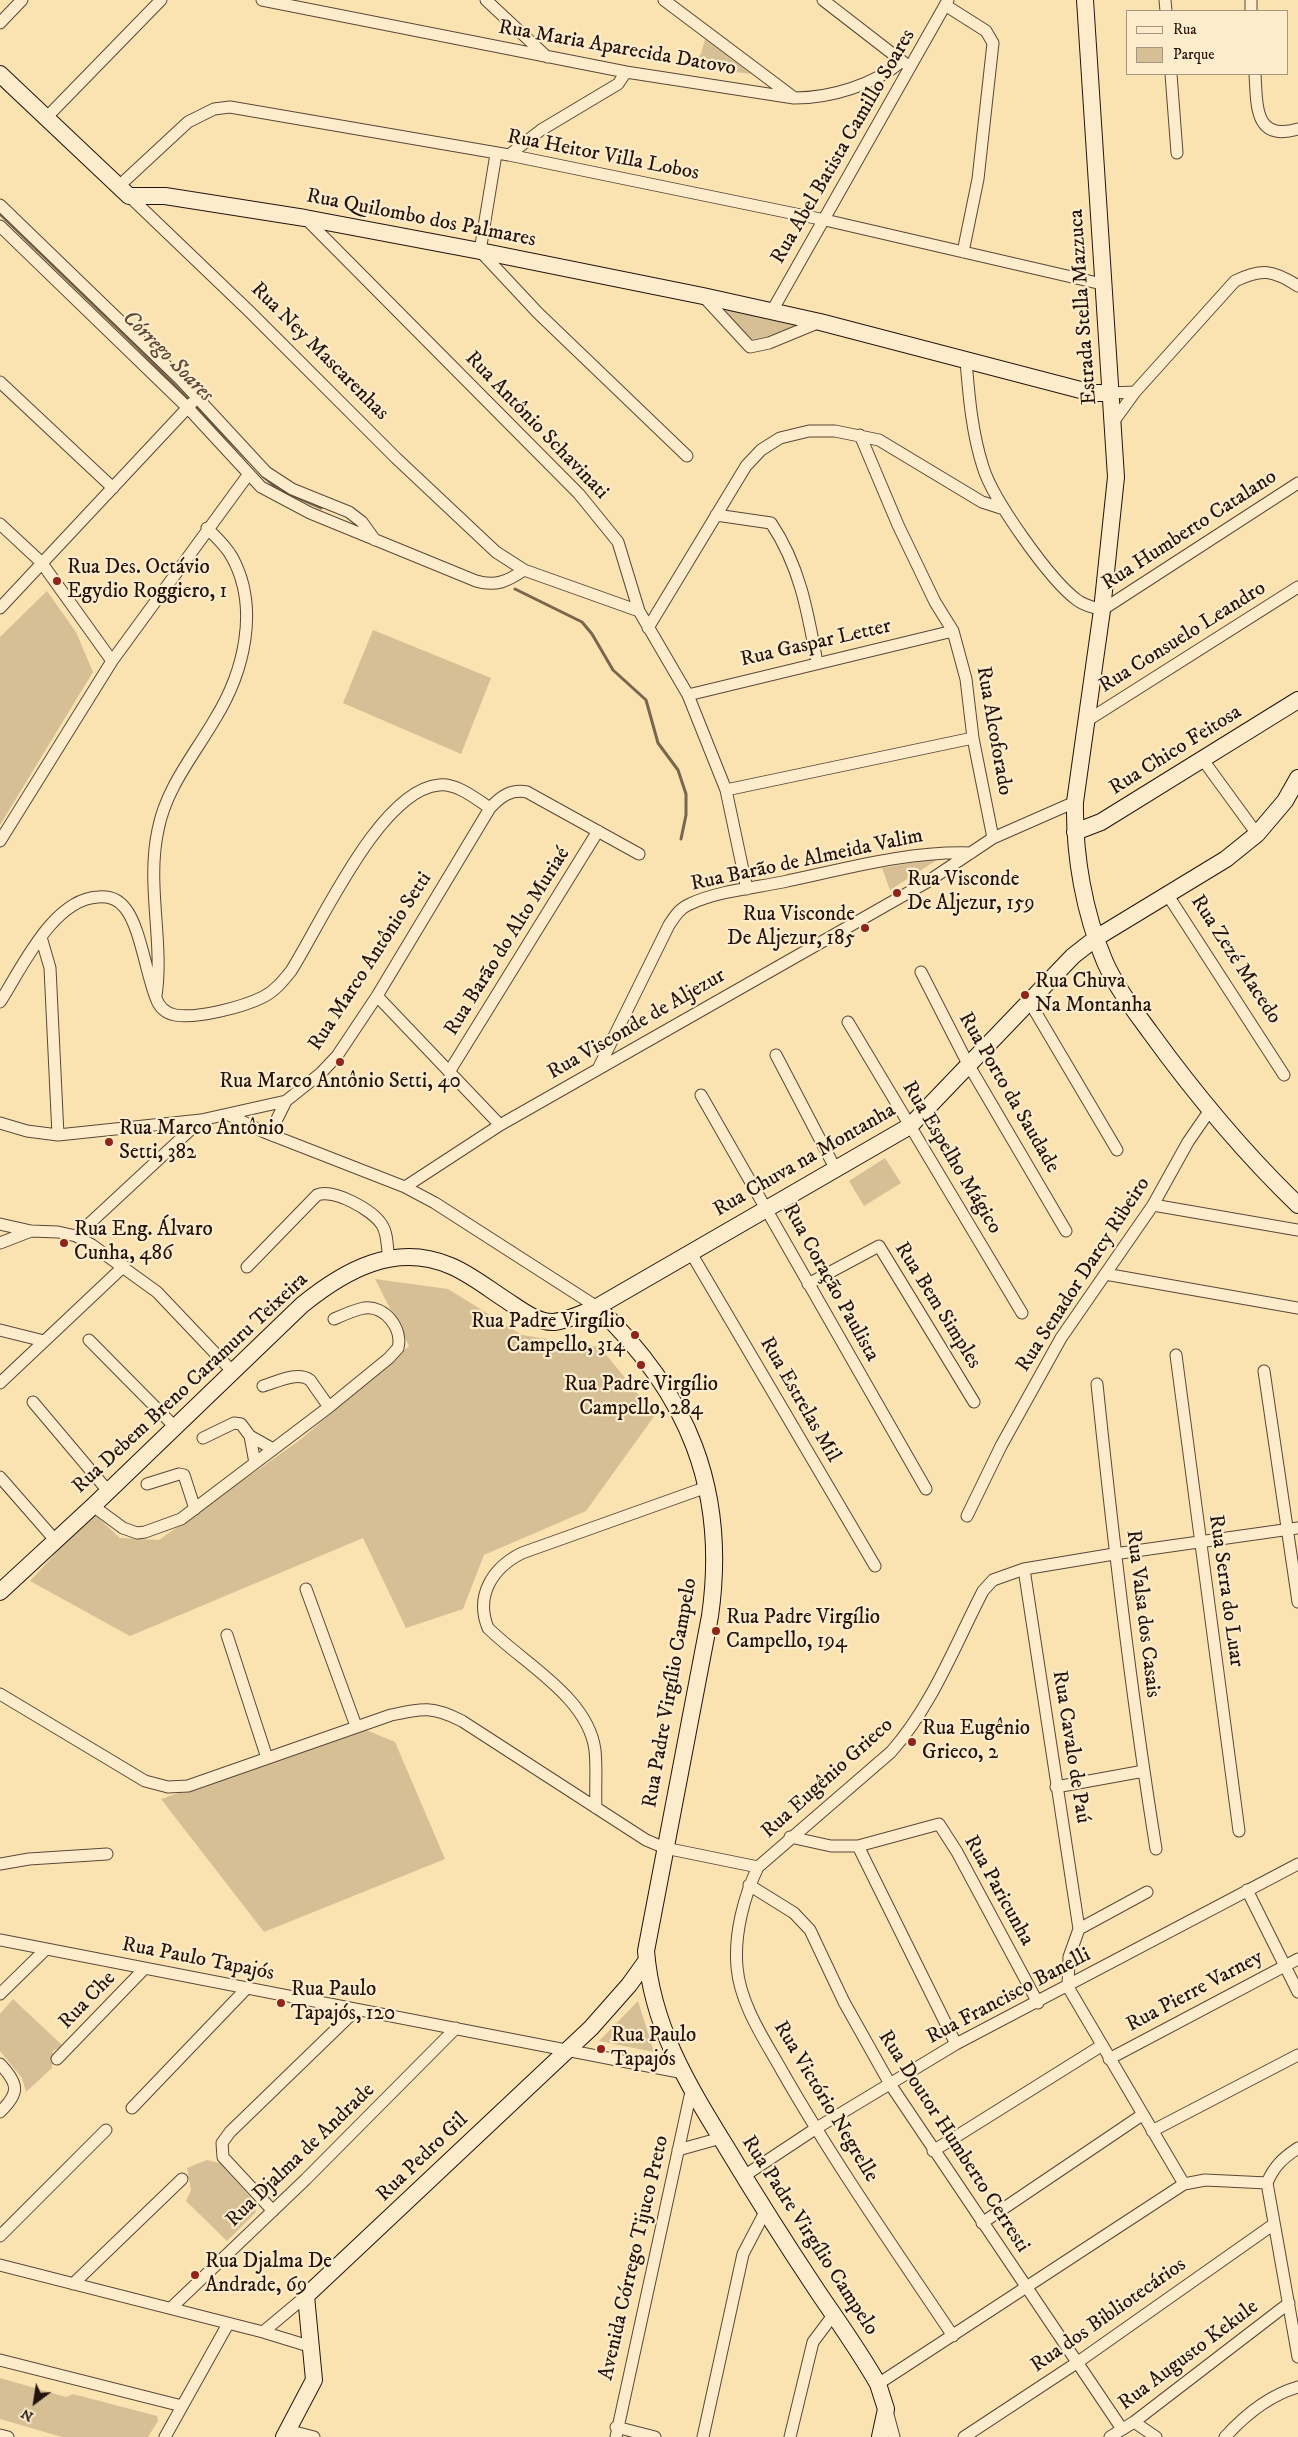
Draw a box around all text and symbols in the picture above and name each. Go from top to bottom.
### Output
legend [1126,10,1288,75]
street label: Rua Maria Aparecida Datovo [496,16,738,82]
text: Rua [1173,20,1197,39]
street label: Rua Abel Batista Camillo Soares [766,25,922,269]
text: Parque [1173,45,1214,64]
street label: Rua Heitor Villa Lobos [505,125,701,187]
street label: Rua Quilombo dos Palmares [304,184,538,254]
street label: Estrada Stella Mazzuca [1065,208,1103,406]
street label: Rua Ney Mascarenhas [245,278,393,426]
water label: Córrego Soares [116,306,218,408]
street label: Rua Antônio Schavinati [459,347,613,505]
street label: Rua Humberto Catalano [1098,465,1282,597]
place label: Rua Des. Octávio Egydio Roggiero, 1 [67,556,227,606]
marker: Rua Des. Octávio Egydio Roggiero, 1 [51,575,63,587]
street label: Rua Consuelo Leandro [1095,577,1271,699]
street label: Rua Gaspar Letter [738,614,894,674]
street label: Rua Alcoforado [969,665,1017,797]
street label: Rua Chico Feitosa [1105,700,1247,802]
street label: Rua Barão de Almeida Valim [689,824,925,898]
street label: Rua Barão do Alto Muriaé [440,843,576,1041]
street label: Rua Marco Antônio Setti [304,868,438,1056]
place label: Rua Visconde De Aljezur, 159 [907,868,1035,918]
marker: Rua Visconde De Aljezur, 159 [891,887,903,899]
street label: Rua Zezé Macedo [1184,891,1286,1029]
place label: Rua Visconde De Aljezur, 185 [727,903,855,953]
marker: Rua Visconde De Aljezur, 185 [859,922,871,934]
street label: Rua Visconde de Aljezur [544,964,730,1086]
place label: Rua Chuva Na Montanha [1035,970,1152,1020]
marker: Rua Chuva Na Montanha [1019,989,1031,1001]
street label: Rua Porto da Saudade [952,1008,1064,1178]
marker: Rua Marco Antônio Setti, 40 [334,1056,346,1068]
place label: Rua Marco Antônio Setti, 40 [219,1070,461,1096]
street label: Rua Espelho Mágico [895,1077,1007,1239]
street label: Rua Chuva na Montanha [709,1099,901,1223]
place label: Rua Marco Antônio Setti, 382 [119,1117,284,1167]
marker: Rua Marco Antônio Setti, 382 [103,1136,115,1148]
street label: Rua Senador Darcy Ribeiro [1012,1173,1156,1377]
street label: Rua Coração Paulista [776,1200,884,1366]
place label: Rua Eng. Álvaro Cunha, 486 [74,1218,213,1268]
marker: Rua Eng. Álvaro Cunha, 486 [58,1237,70,1249]
street label: Rua Bem Simples [888,1238,986,1374]
street label: Rua Debem Breno Caramuru Teixeira [68,1268,314,1500]
place label: Rua Padre Virgílio Campello, 314 [471,1310,625,1360]
marker: Rua Padre Virgílio Campello, 314 [629,1329,641,1341]
street label: Rua Estrelas Mil [753,1333,845,1467]
marker: Rua Padre Virgílio Campello, 284 [635,1359,647,1371]
place label: Rua Padre Virgílio Campello, 284 [564,1373,718,1423]
street label: Rua Serra do Luar [1202,1513,1248,1669]
street label: Rua Valsa dos Casais [1119,1529,1165,1699]
street label: Rua Padre Virgílio Campelo [638,1576,704,1810]
place label: Rua Padre Virgílio Campello, 194 [726,1606,880,1656]
marker: Rua Padre Virgílio Campello, 194 [710,1625,722,1637]
street label: Rua Cavalo de Paú [1045,1669,1095,1825]
street label: Rua Eugênio Grieco [757,1713,899,1845]
place label: Rua Eugênio Grieco, 2 [922,1717,1030,1767]
marker: Rua Eugênio Grieco, 2 [906,1736,918,1748]
street label: Rua Paricunha [957,1832,1039,1950]
street label: Rua Paulo Tapajós [120,1933,276,1987]
street label: Rua Francisco Banelli [923,1943,1095,2051]
street label: Rua Pierre Varney [1122,1945,1268,2039]
street label: Rua Che [54,1967,122,2035]
place label: Rua Paulo Tapajós, 120 [291,1978,395,2028]
marker: Rua Paulo Tapajós, 120 [275,1997,287,2009]
street label: Rua Victório Negrelle [767,2017,883,2187]
place label: Rua Paulo Tapajós [611,2024,696,2074]
street label: Rua Doutor Humberto Cerresti [872,2026,1034,2258]
marker: Rua Paulo Tapajós [595,2043,607,2055]
street label: Rua Djalma de Andrade [221,2079,381,2233]
street label: Rua Pedro Gil [372,2108,474,2208]
street label: Rua Padre Virgílio Campelo [735,2131,883,2341]
street label: Avenida Córrego Tijuco Preto [595,2133,675,2383]
place label: Rua Djalma De Andrade, 69 [205,2250,332,2300]
street label: Rua dos Bibliotecários [1026,2253,1192,2379]
marker: Rua Djalma De Andrade, 69 [189,2269,201,2281]
street label: Rua Augusto Kekule [1114,2295,1264,2417]
north arrow [10,2377,60,2427]
text: N [18,2404,37,2426]

